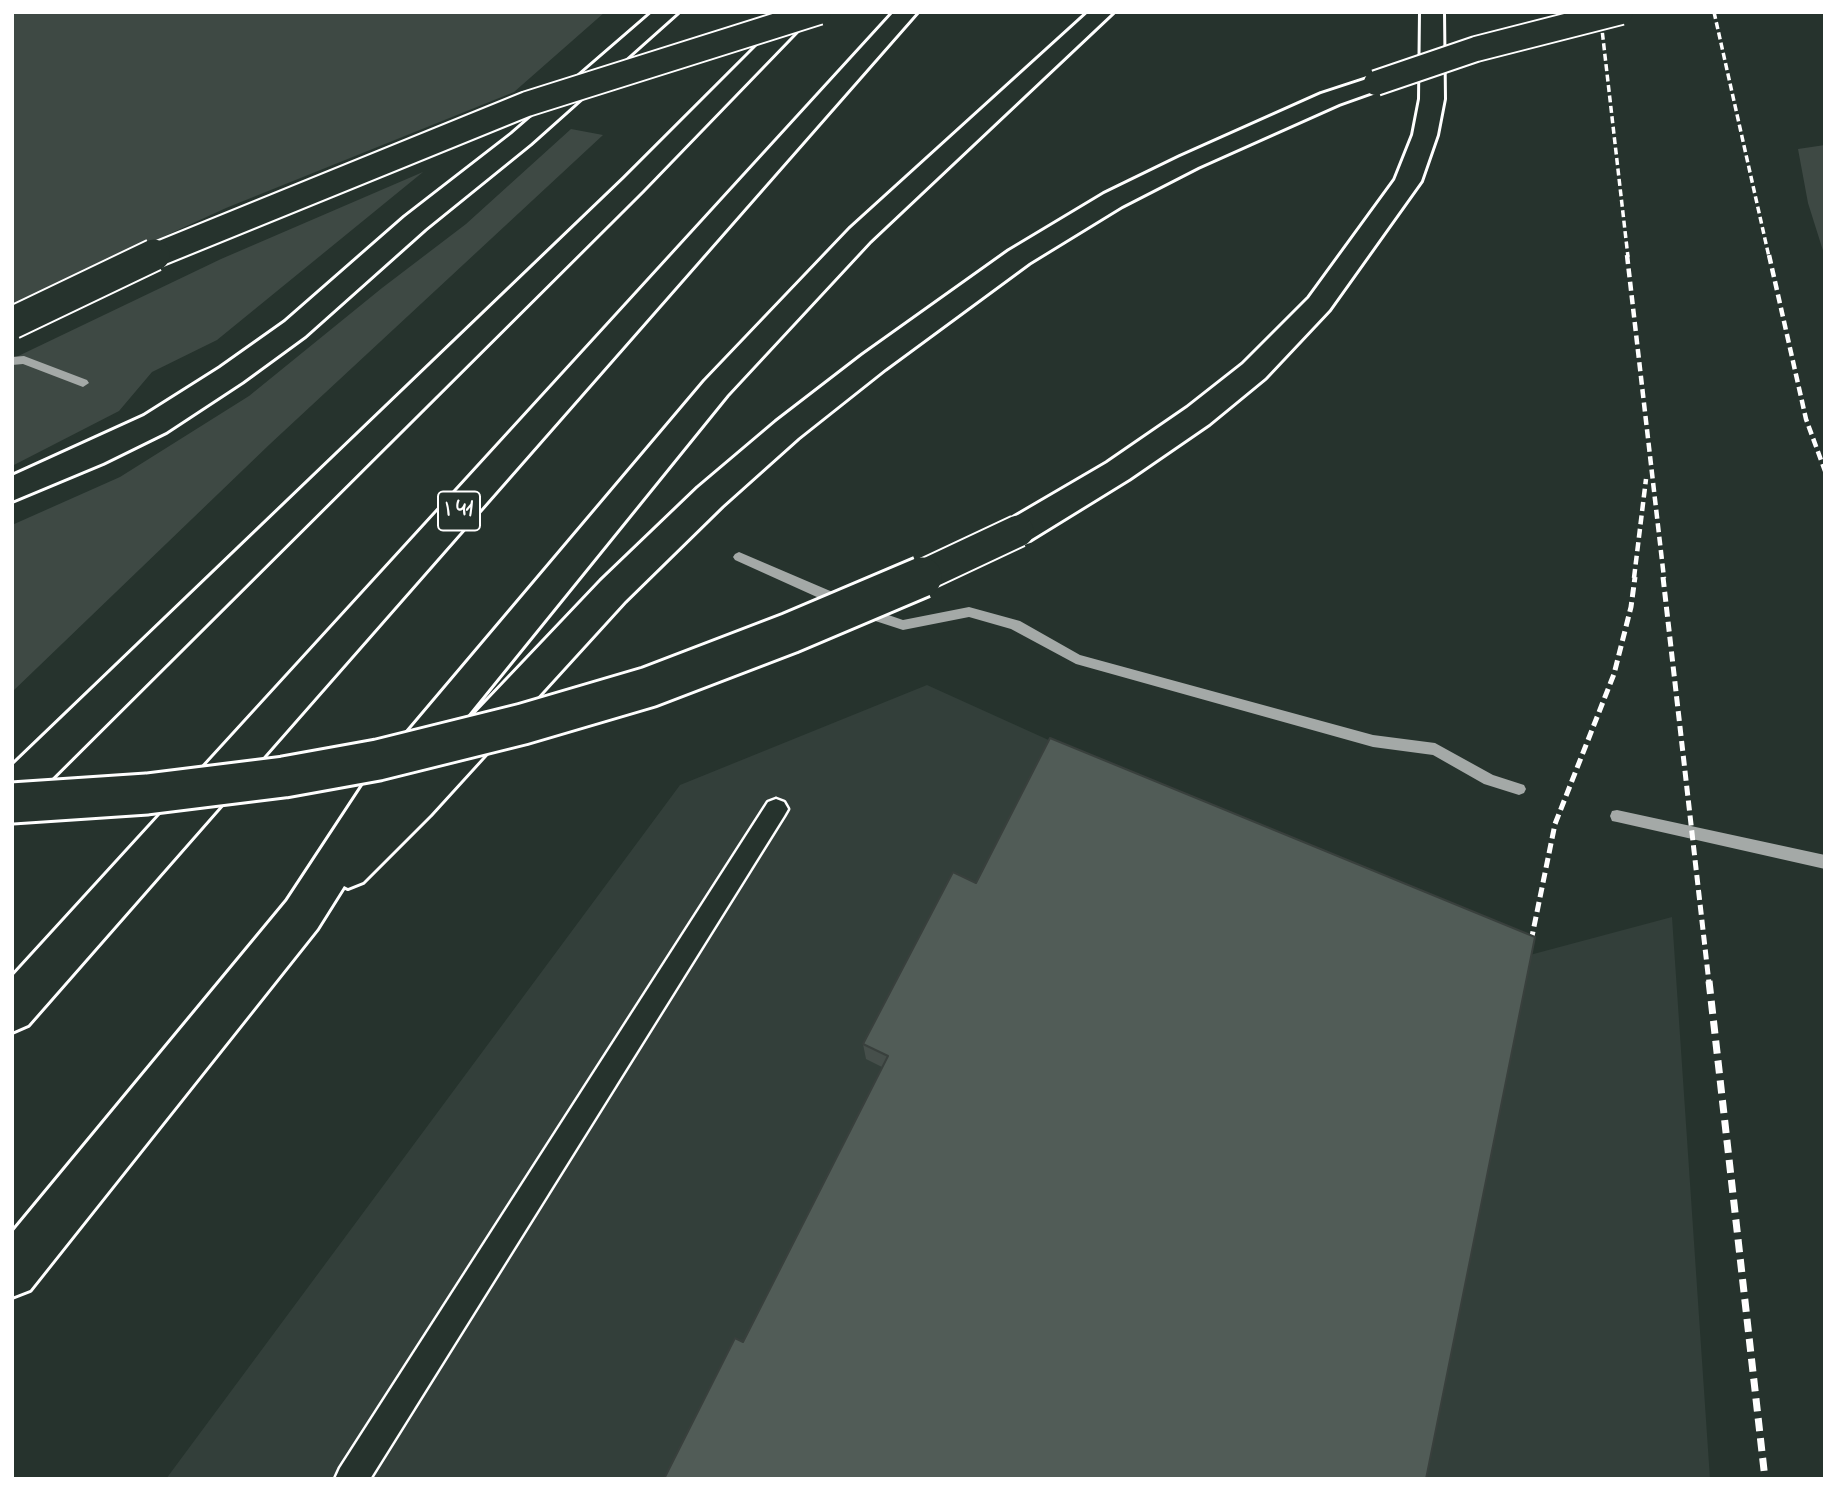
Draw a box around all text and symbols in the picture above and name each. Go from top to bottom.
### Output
road number: I 41 [438,491,480,530]

